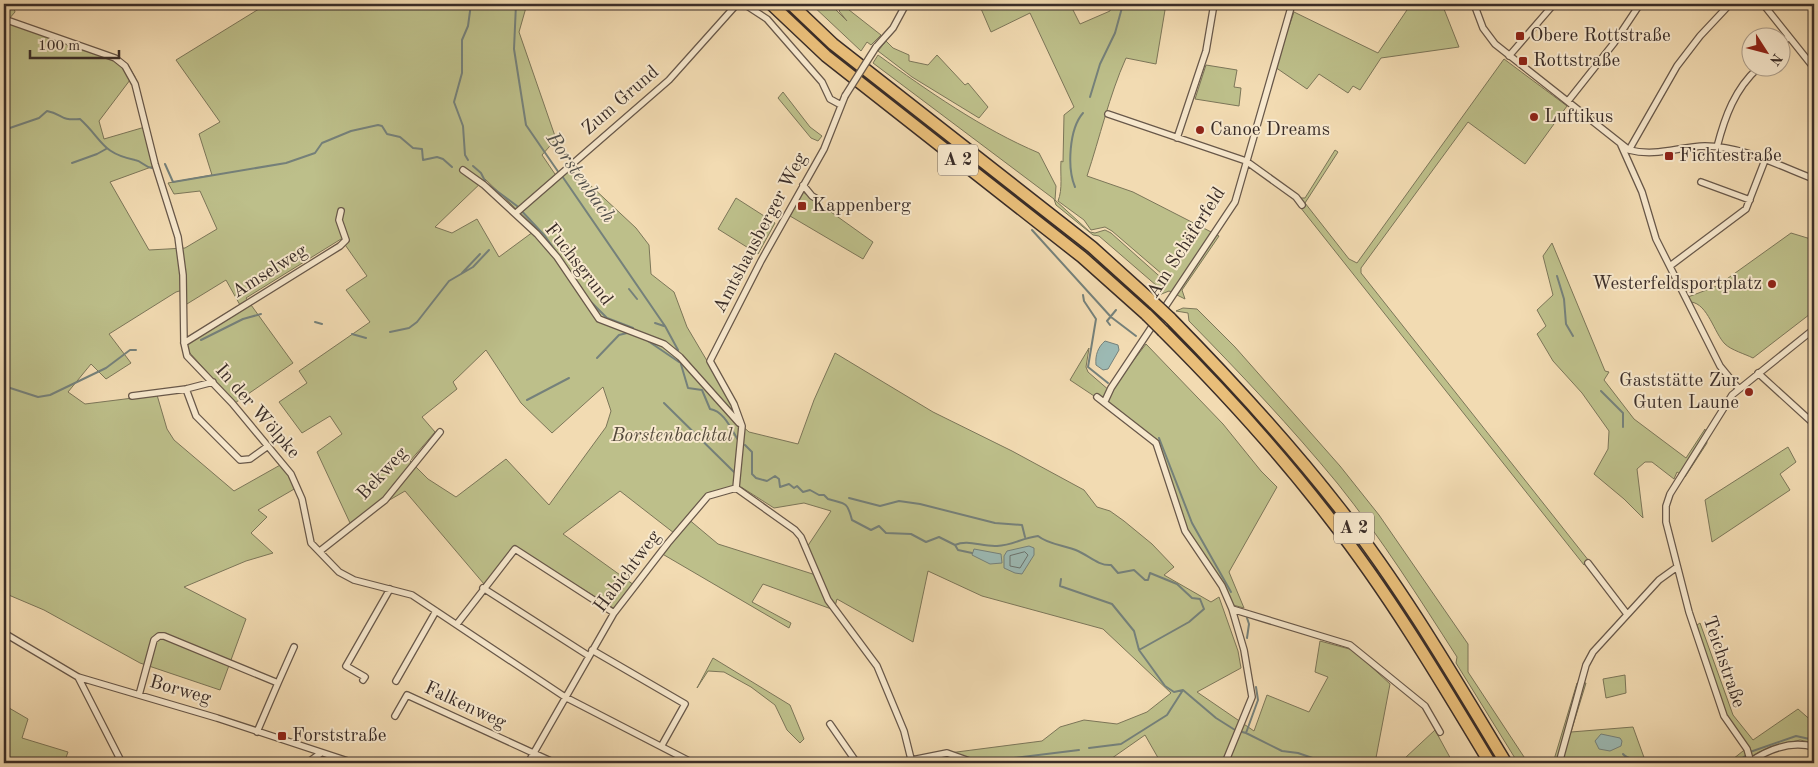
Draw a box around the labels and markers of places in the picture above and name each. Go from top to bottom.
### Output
place label: Obere Rottstraße [1530,27,1671,46]
marker: Obere Rottstraße [1514,30,1526,42]
place label: Rottstraße [1533,52,1620,71]
marker: Rottstraße [1517,55,1529,67]
place label: Luftikus [1544,108,1613,127]
marker: Luftikus [1528,111,1540,123]
place label: Canoe Dreams [1210,121,1330,140]
marker: Canoe Dreams [1194,124,1206,136]
place label: Fichtestraße [1679,147,1782,166]
marker: Fichtestraße [1663,150,1675,162]
place label: Kappenberg [812,197,912,216]
marker: Kappenberg [796,200,808,212]
place label: Westerfeldsportplatz [1592,275,1762,294]
marker: Westerfeldsportplatz [1766,278,1778,290]
place label: Gaststätte Zur Guten Laune [1619,372,1739,413]
marker: Gaststätte Zur Guten Laune [1743,386,1755,398]
place label: Forststraße [292,727,386,746]
marker: Forststraße [276,730,288,742]

